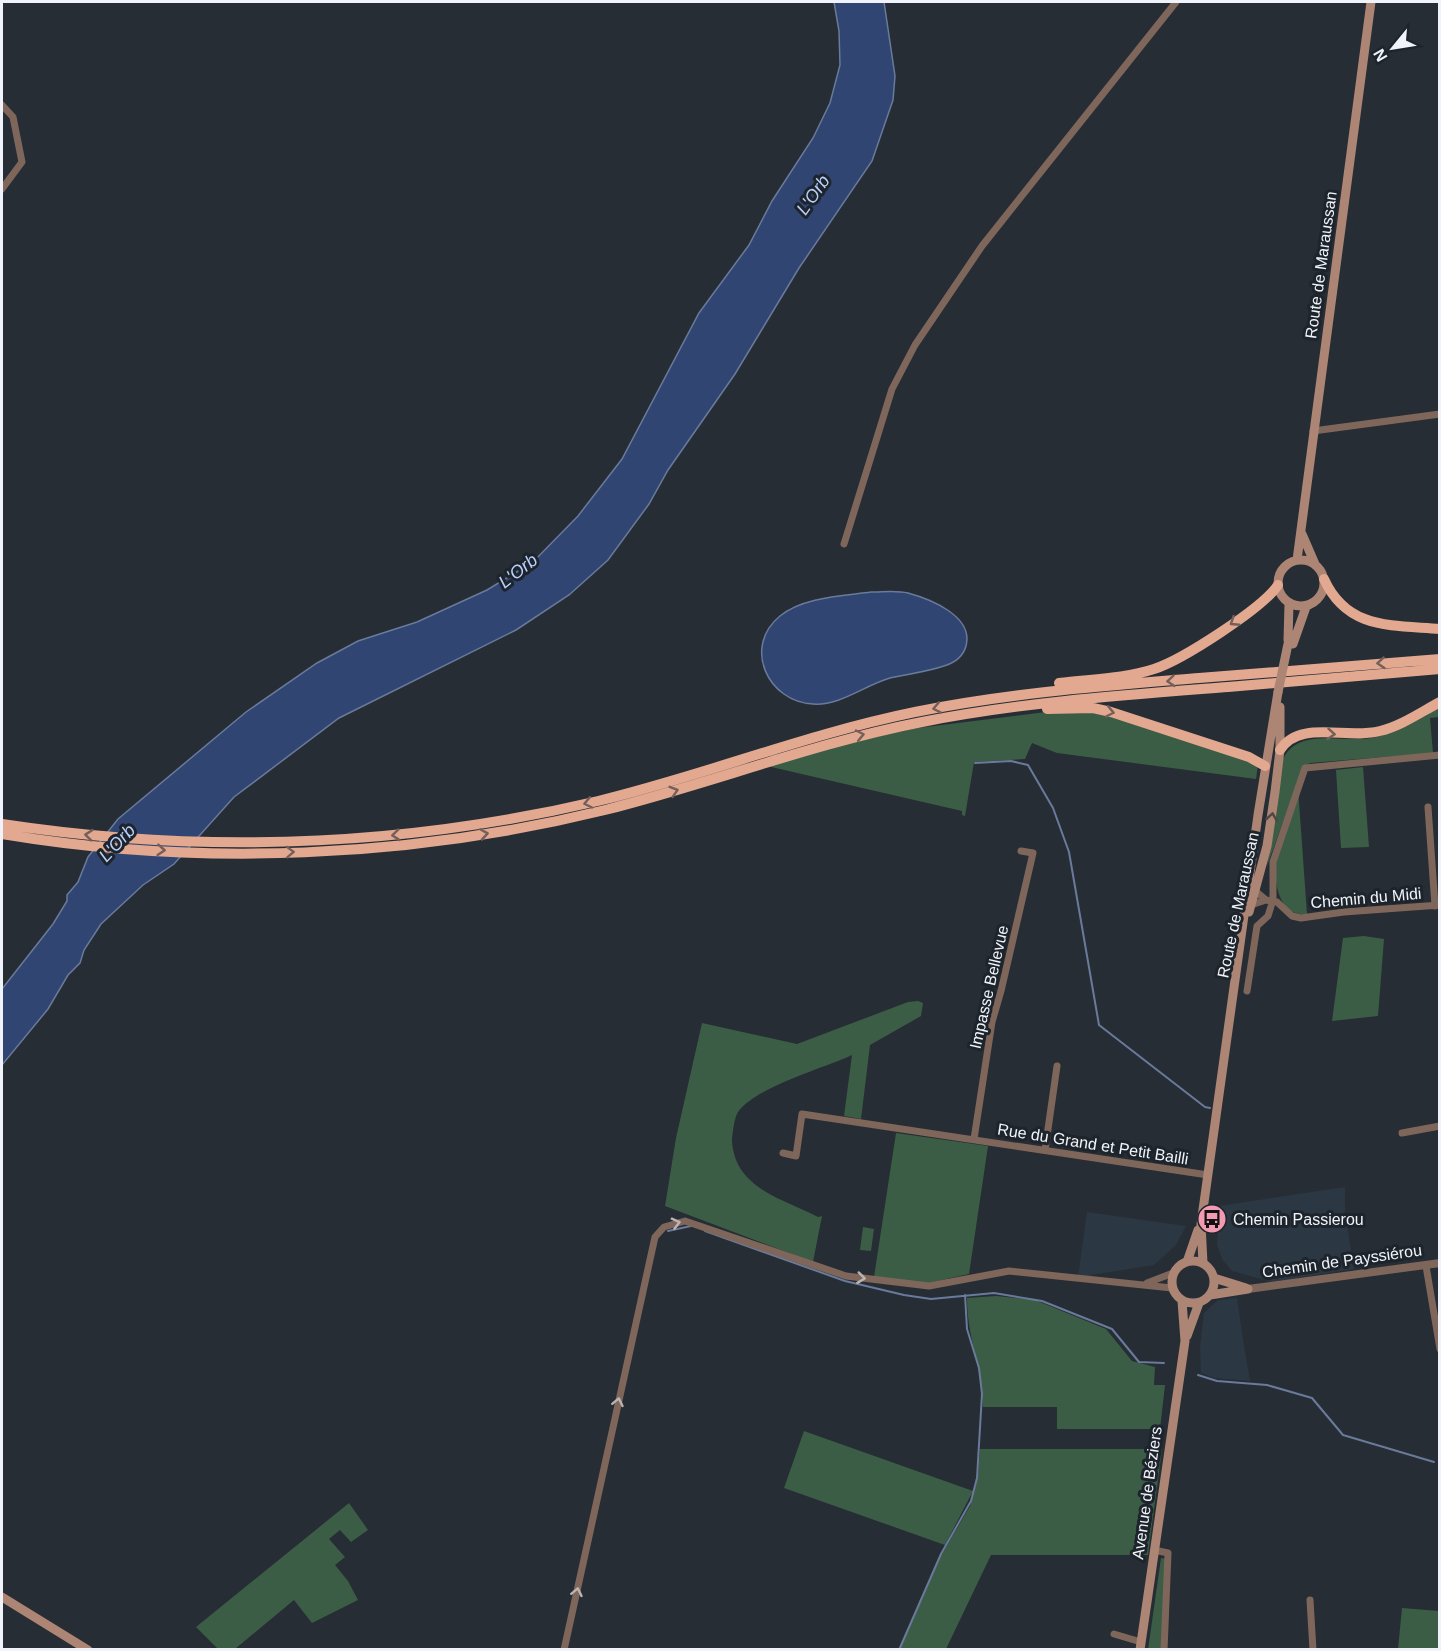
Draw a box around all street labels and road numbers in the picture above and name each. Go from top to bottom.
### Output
street label: Route de Maraussan [1302,190,1340,340]
street label: Route de Maraussan [1214,831,1262,979]
street label: Chemin du Midi [1310,885,1422,911]
street label: Impasse Bellevue [967,923,1012,1050]
street label: Rue du Grand et Petit Bailli [996,1121,1190,1167]
street label: Chemin de Payssiérou [1261,1241,1423,1281]
street label: Avenue de Béziers [1129,1425,1165,1561]

